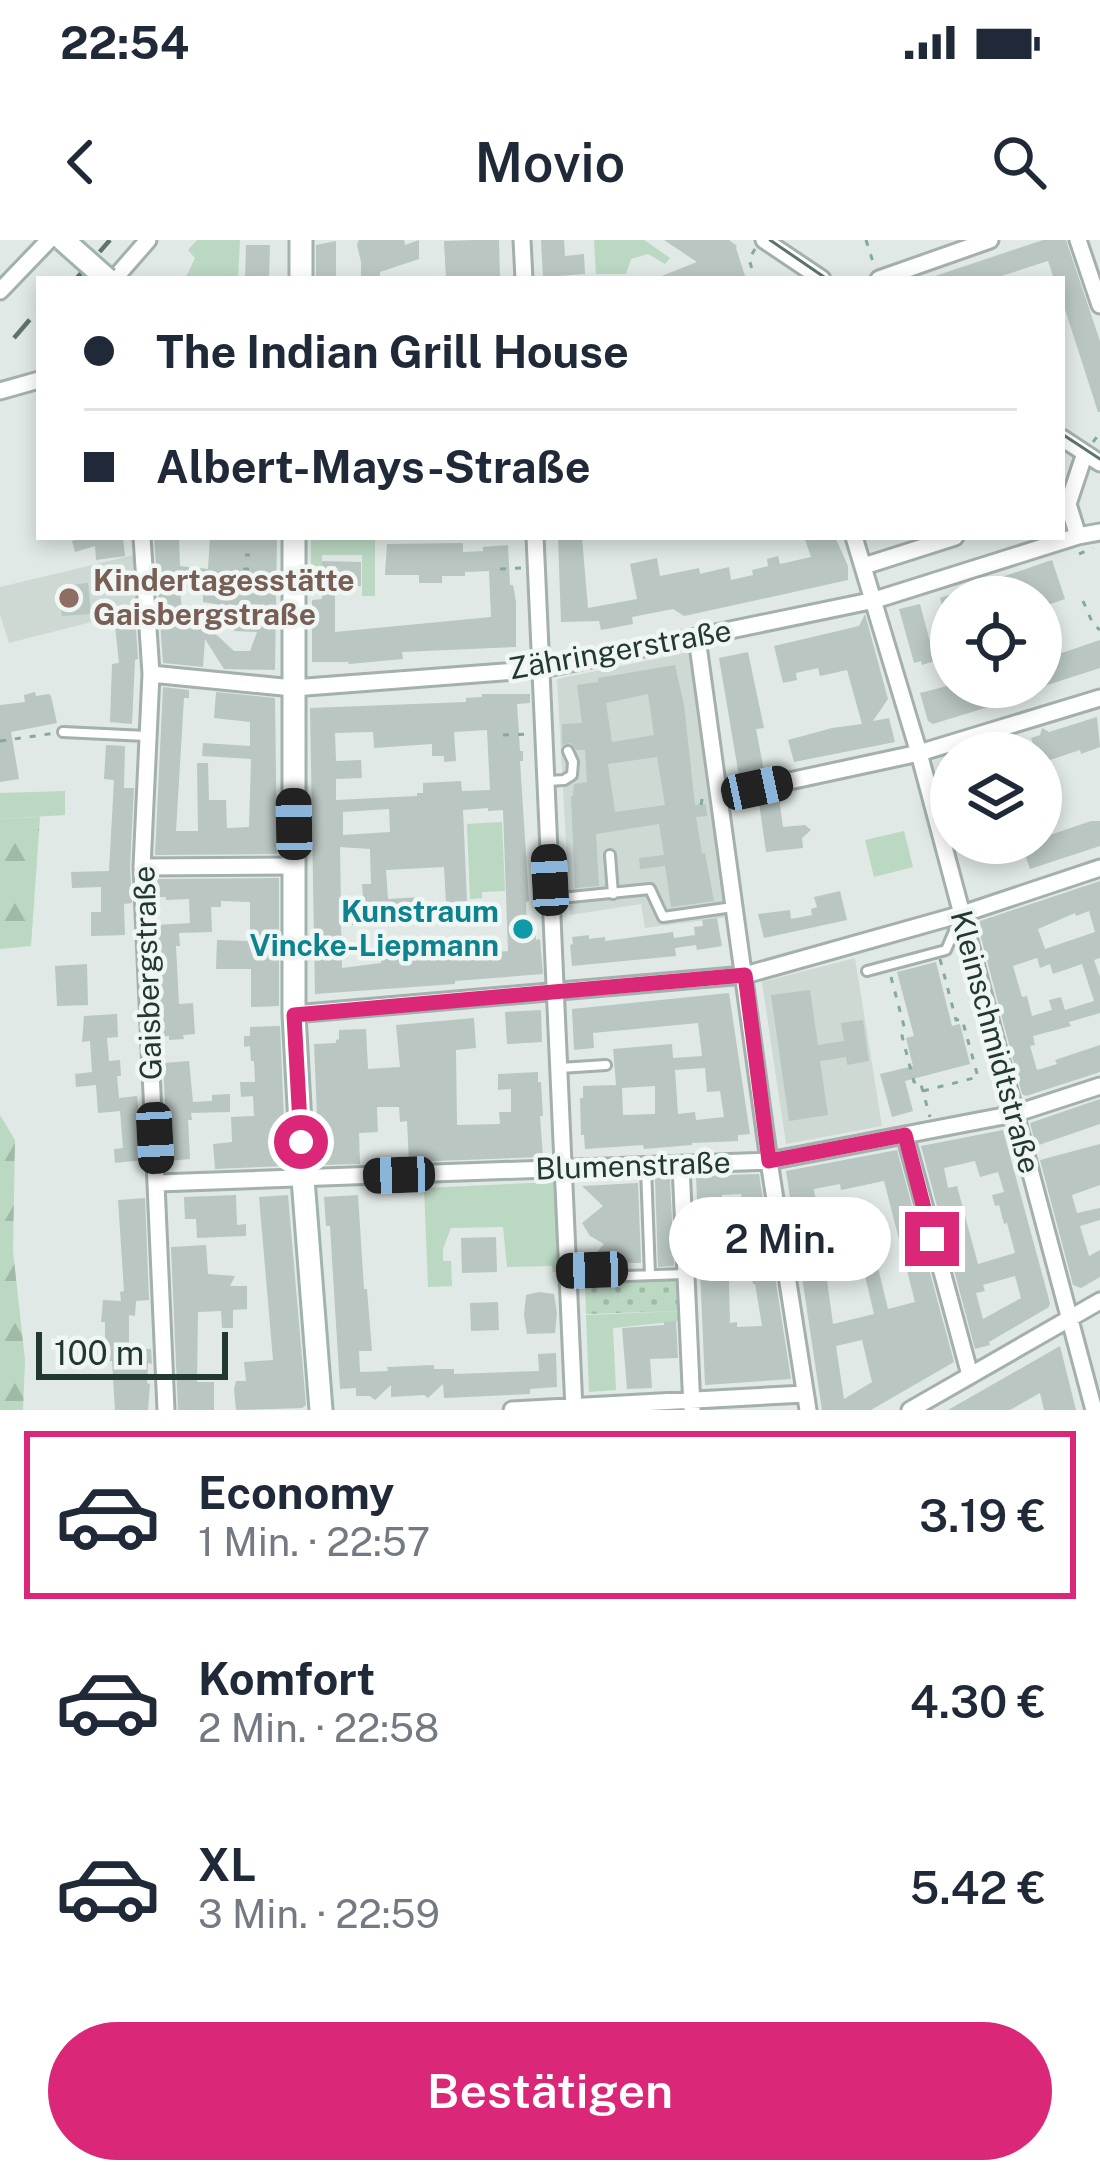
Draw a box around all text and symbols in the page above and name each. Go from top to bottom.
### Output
text: 22:54 [60,16,189,69]
icon: back [48,129,114,195]
icon: search [986,129,1052,195]
text: Movio [475,131,625,194]
text: The Indian Grill House [156,325,629,378]
text: Albert-Mays-Straße [156,440,591,493]
place label: Kindertagesstätte Gaisbergstraße [93,562,354,632]
map controls [930,576,1062,864]
button: locate [930,576,1062,708]
marker: Kindertagesstätte Gaisbergstraße [56,585,82,611]
street label: Zähringerstraße [506,612,734,686]
button: layers [930,732,1062,864]
car [718,763,796,813]
car [275,788,313,860]
car [530,843,570,917]
street label: Gaisbergstraße [125,865,169,1081]
place label: Kunstraum Vincke-Liepmann [250,893,499,963]
street label: Kleinschmidtstraße [944,906,1048,1177]
marker: Kunstraum Vincke-Liepmann [510,916,536,942]
car [135,1101,175,1175]
route start [274,1115,328,1169]
street label: Blumenstraße [535,1144,731,1186]
car [362,1156,436,1194]
callout: 2 Min. [668,1197,890,1281]
route end [905,1212,959,1266]
text: 2 Min. [724,1216,836,1262]
car [555,1251,629,1289]
scale bar [36,1326,228,1379]
text: 100 m [54,1334,144,1372]
icon: car [54,1461,162,1569]
text: Economy [198,1466,394,1519]
text: 3.19 € [919,1489,1046,1542]
text: 1 Min. · 22:57 [198,1519,430,1565]
icon: car [54,1647,162,1755]
text: Komfort [198,1652,375,1705]
text: 4.30 € [910,1675,1046,1728]
text: 2 Min. · 22:58 [198,1705,439,1751]
icon: car [54,1833,162,1941]
text: XL [198,1838,256,1891]
text: 5.42 € [910,1861,1046,1914]
text: 3 Min. · 22:59 [198,1891,440,1937]
button: Bestätigen [48,2022,1052,2160]

